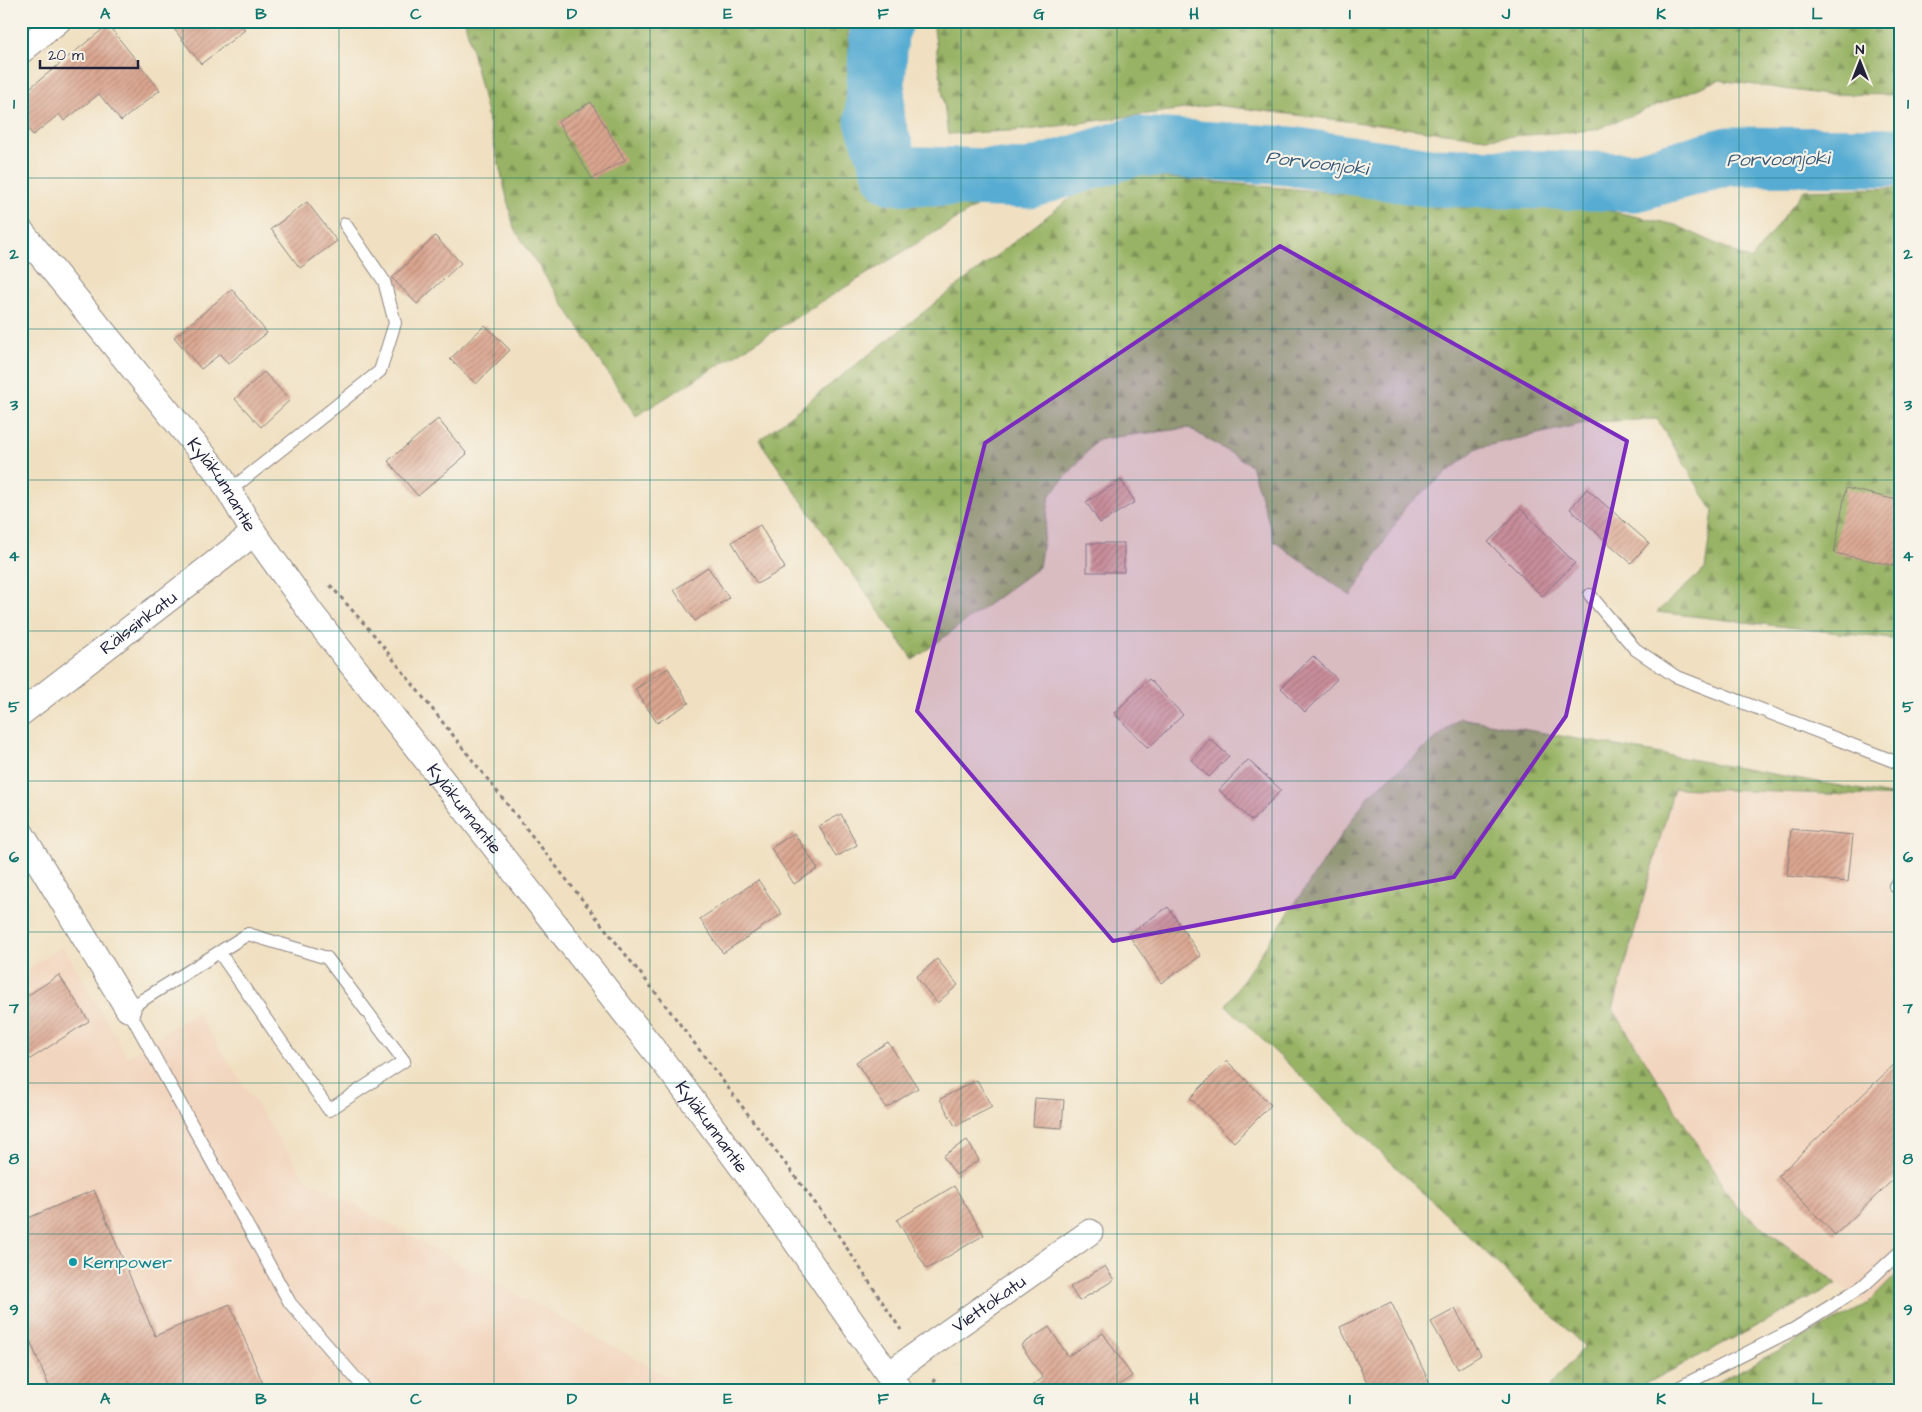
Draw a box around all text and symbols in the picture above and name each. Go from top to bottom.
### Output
text: A [100,3,111,25]
text: B [255,3,267,25]
text: C [410,3,422,25]
text: D [567,3,578,25]
text: E [723,3,733,25]
text: F [877,3,889,25]
text: G [1033,3,1045,25]
text: H [1189,3,1199,25]
text: I [1349,3,1351,25]
text: J [1501,3,1511,25]
text: K [1656,3,1666,25]
text: L [1811,3,1823,25]
scale bar [40,38,138,70]
north arrow [1834,38,1884,88]
text: N [1856,40,1865,60]
text: 20 m [48,45,84,66]
text: 1 [13,93,16,115]
text: 1 [1907,93,1910,115]
water label: Porvoonjoki [1264,144,1371,183]
water label: Porvoonjoki [1726,145,1832,174]
text: 2 [8,243,19,265]
text: 2 [1902,243,1913,265]
text: 3 [9,394,19,416]
text: 3 [1903,394,1913,416]
street label: Kyläkunnantie [181,432,263,537]
text: 4 [9,545,20,567]
text: 4 [1903,545,1914,567]
street label: Rälssinkatu [95,585,182,661]
text: 5 [8,696,20,718]
text: 5 [1902,696,1914,718]
street label: Kyläkunnantie [421,758,508,860]
text: 6 [9,846,19,868]
text: 6 [1903,846,1913,868]
text: 7 [8,997,19,1019]
text: 7 [1902,997,1913,1019]
street label: Kyläkunnantie [669,1076,754,1178]
text: 8 [9,1148,20,1170]
text: 8 [1903,1148,1914,1170]
place label: Kempower [83,1250,172,1275]
marker: Kempower [67,1256,79,1268]
street label: Viettokatu [947,1269,1031,1339]
text: 9 [9,1299,19,1321]
text: 9 [1903,1299,1913,1321]
text: A [100,1388,111,1410]
text: B [255,1388,267,1410]
text: C [410,1388,422,1410]
text: D [567,1388,578,1410]
text: E [723,1388,733,1410]
text: F [877,1388,889,1410]
text: G [1033,1388,1045,1410]
text: H [1189,1388,1199,1410]
text: I [1349,1388,1351,1410]
text: J [1501,1388,1511,1410]
text: K [1656,1388,1666,1410]
text: L [1811,1388,1823,1410]

